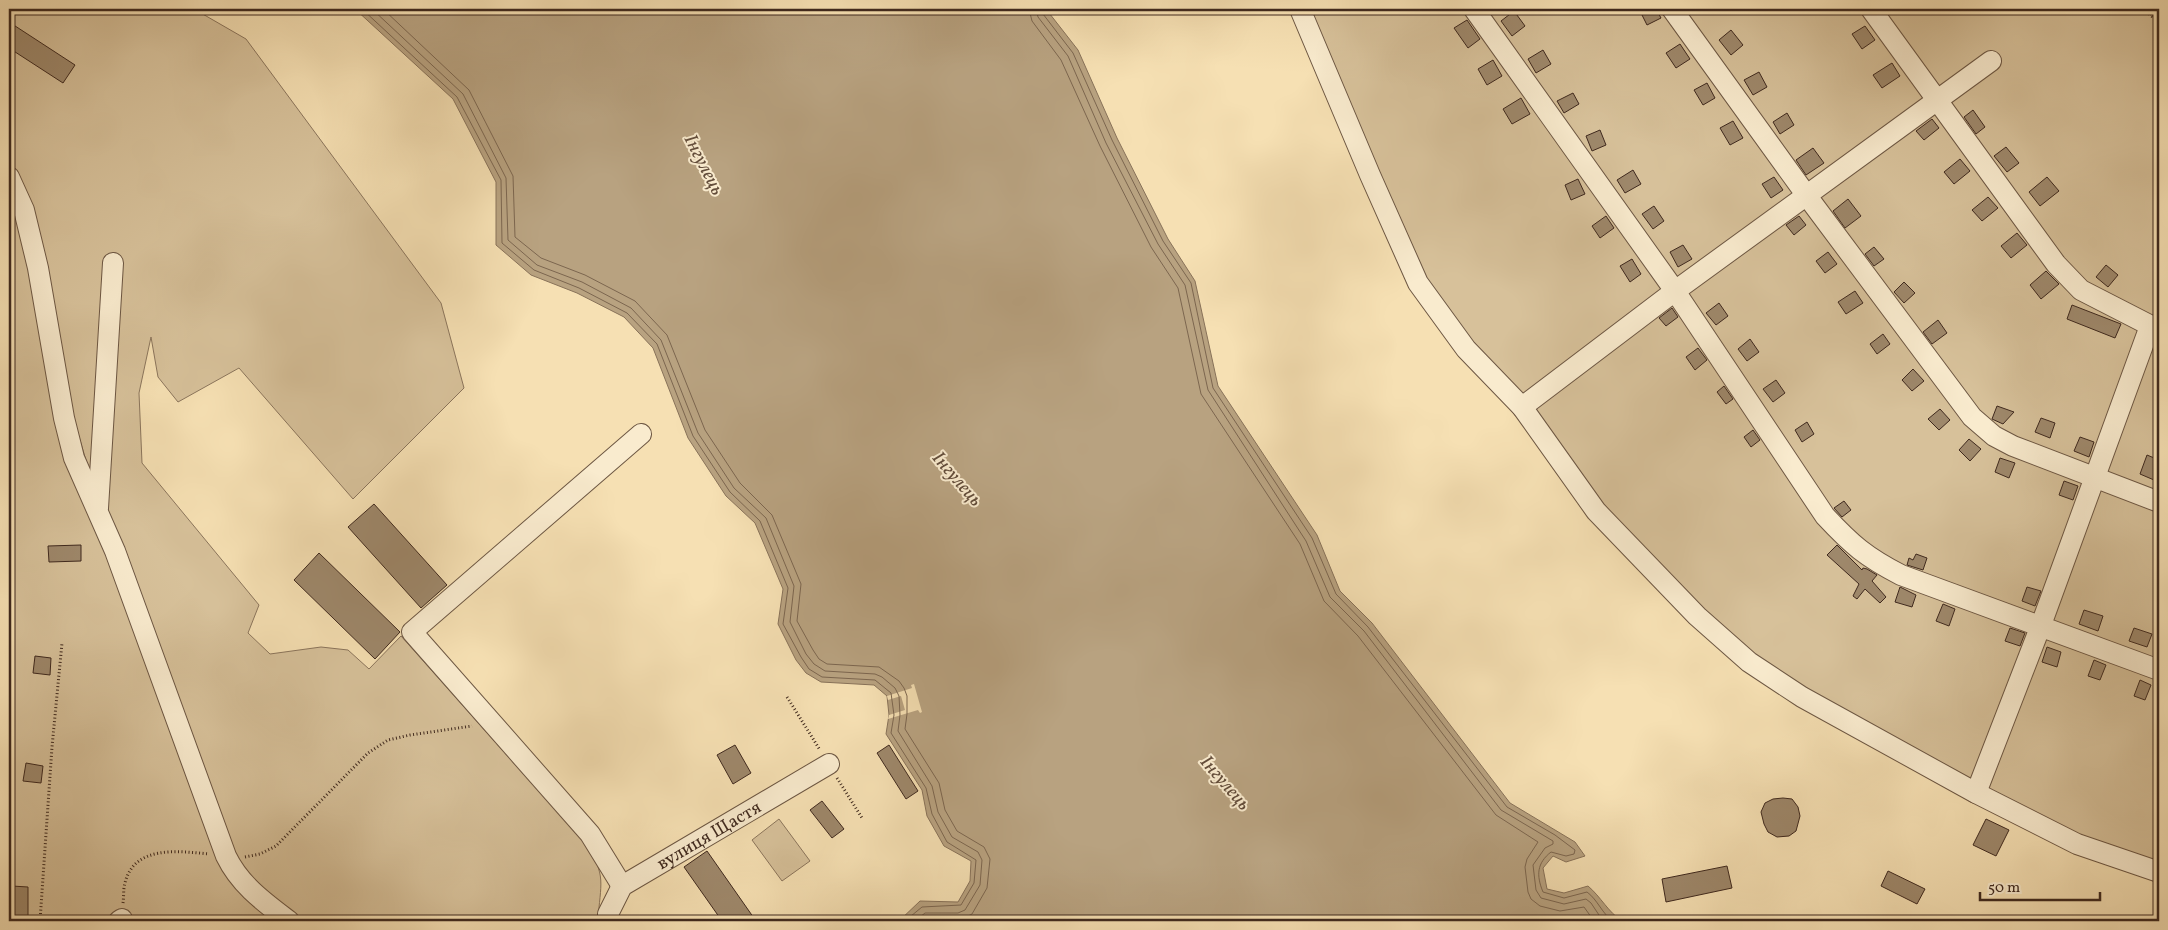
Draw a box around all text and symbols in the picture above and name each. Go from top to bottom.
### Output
water label: Інгулець [677,130,730,200]
water label: Інгулець [925,446,988,513]
water label: Інгулець [1193,750,1256,817]
street label: вулиця Щастя [653,796,766,877]
scale bar [1980,870,2100,902]
text: 50 m [1988,878,2020,899]

